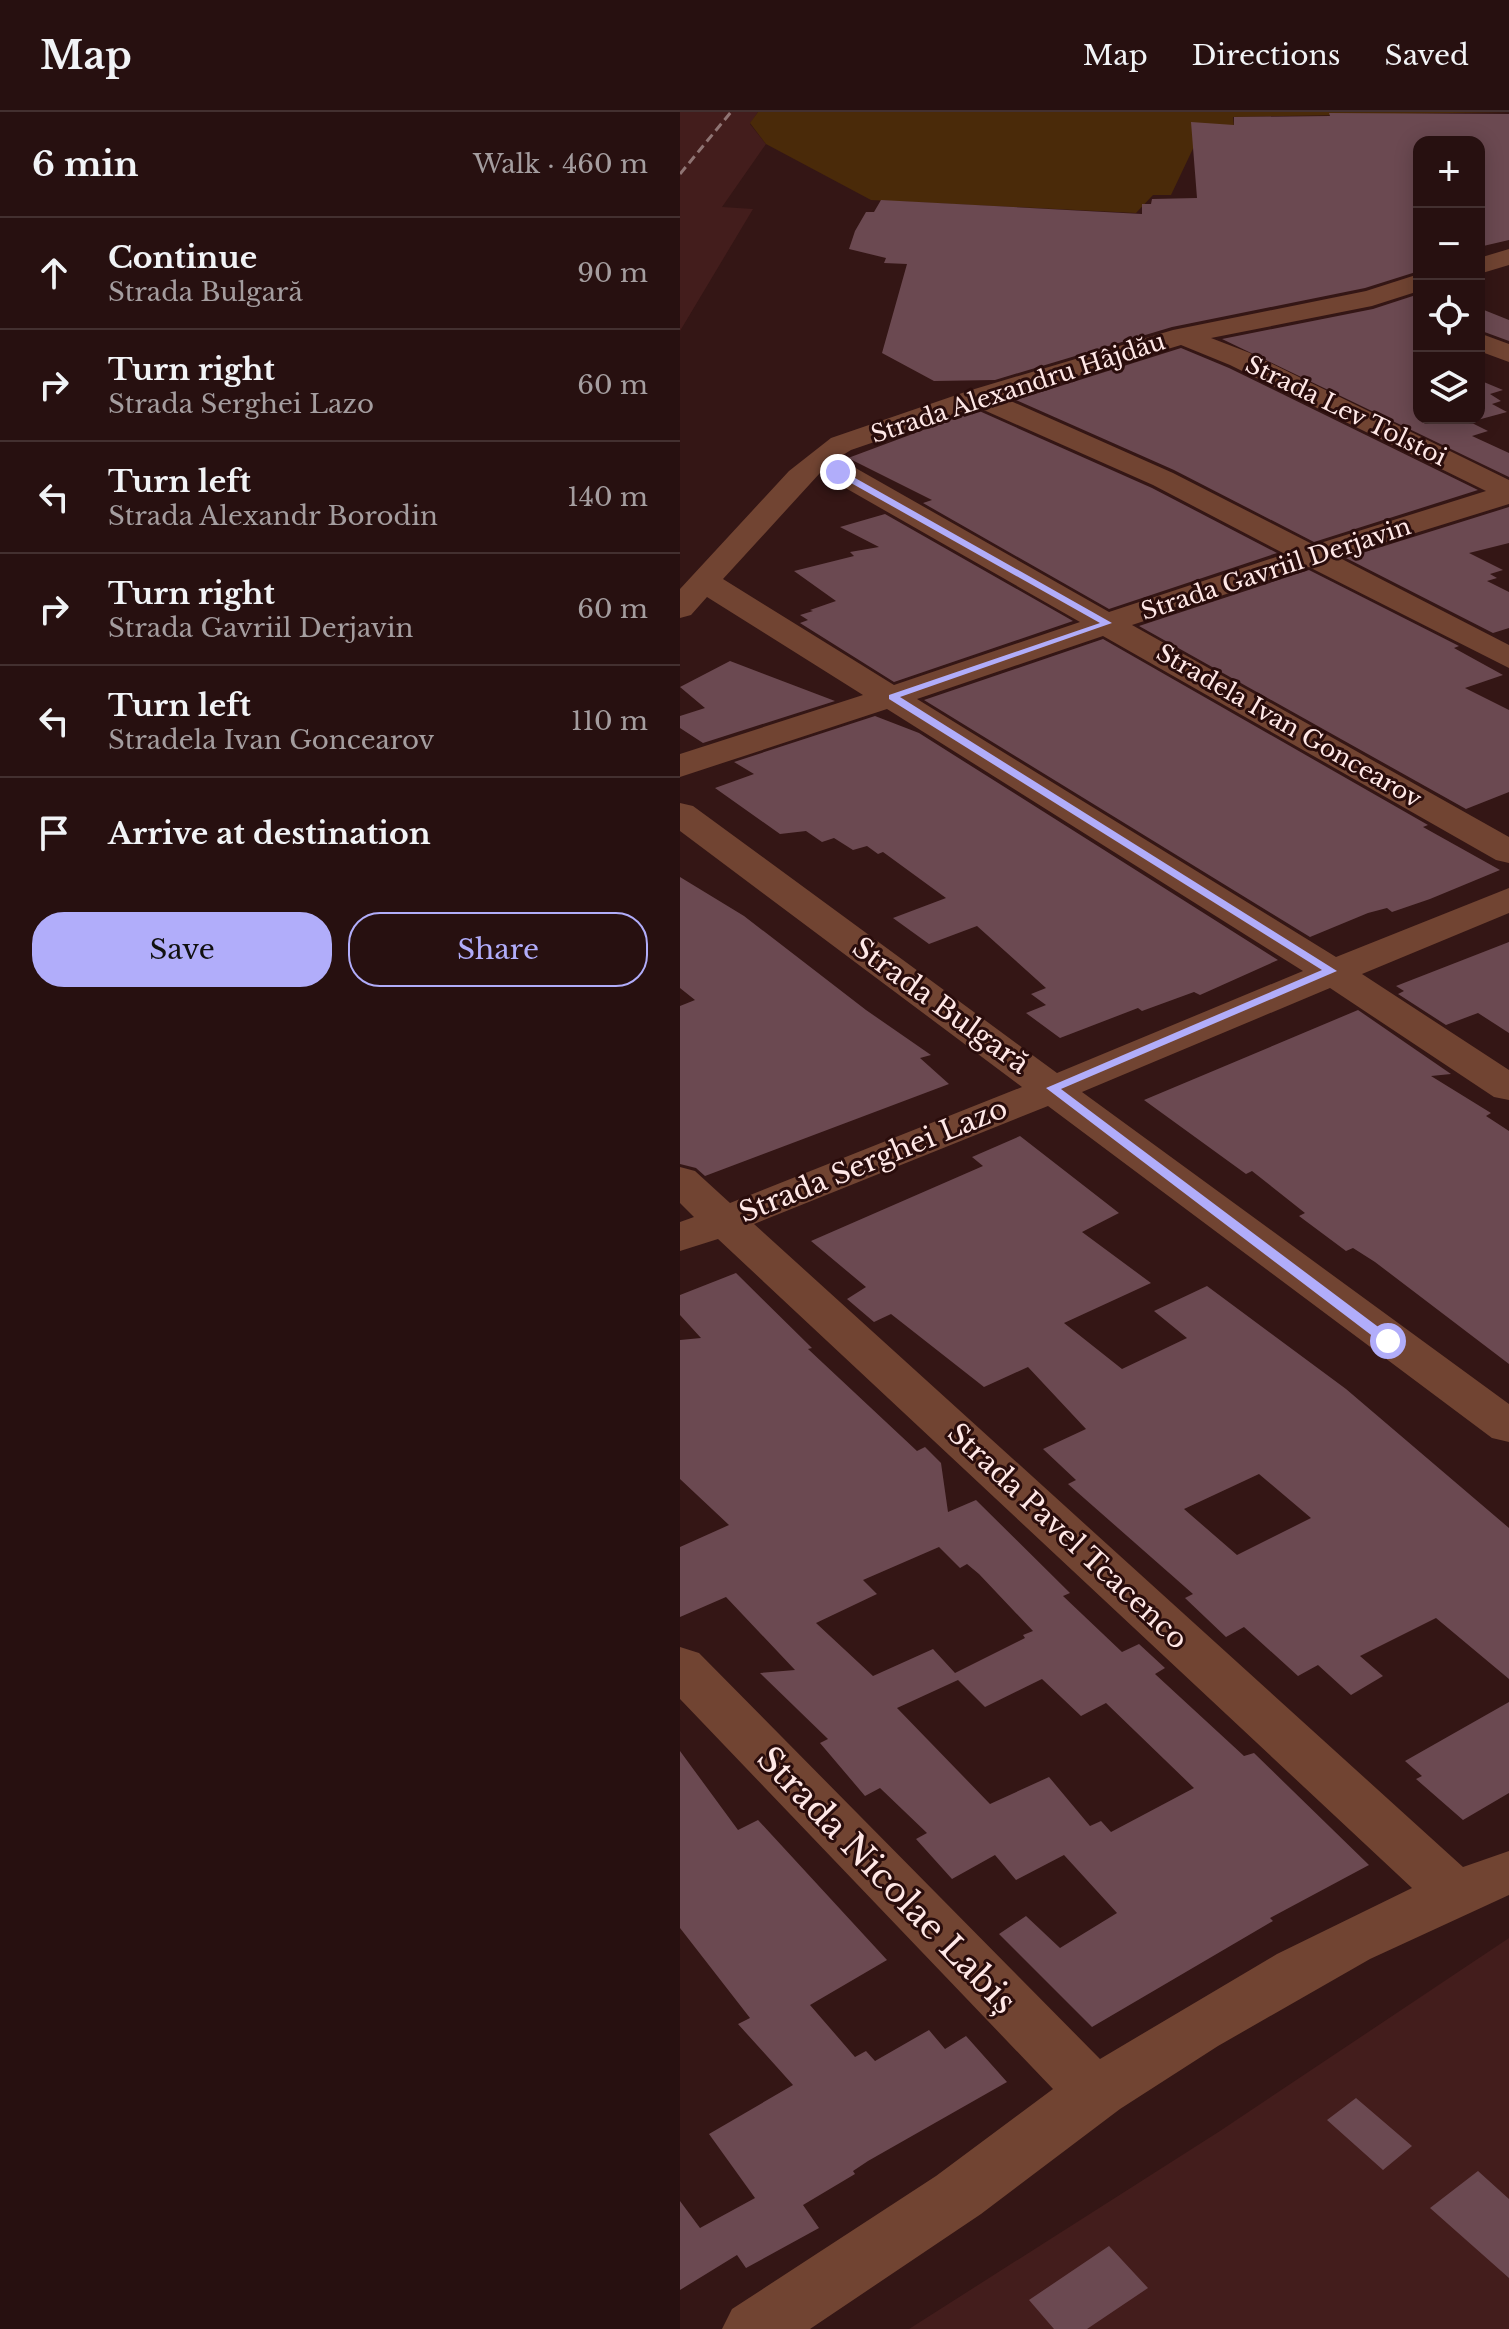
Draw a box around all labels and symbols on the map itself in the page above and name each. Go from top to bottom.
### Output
street label: Strada Alexandru Hâjdău [867,326,1169,449]
street label: Strada Lev Tolstoi [1241,349,1452,472]
route end [820,454,856,490]
street label: Strada Gavriil Derjavin [1137,511,1414,626]
street label: Stradela Ivan Goncearov [1152,638,1427,814]
street label: Strada Bulgară [846,930,1036,1082]
street label: Strada Serghei Lazo [734,1091,1013,1230]
route start [1370,1323,1406,1359]
street label: Strada Pavel Tcacenco [940,1416,1195,1657]
street label: Strada Nicolae Labiș [749,1738,1025,2022]

